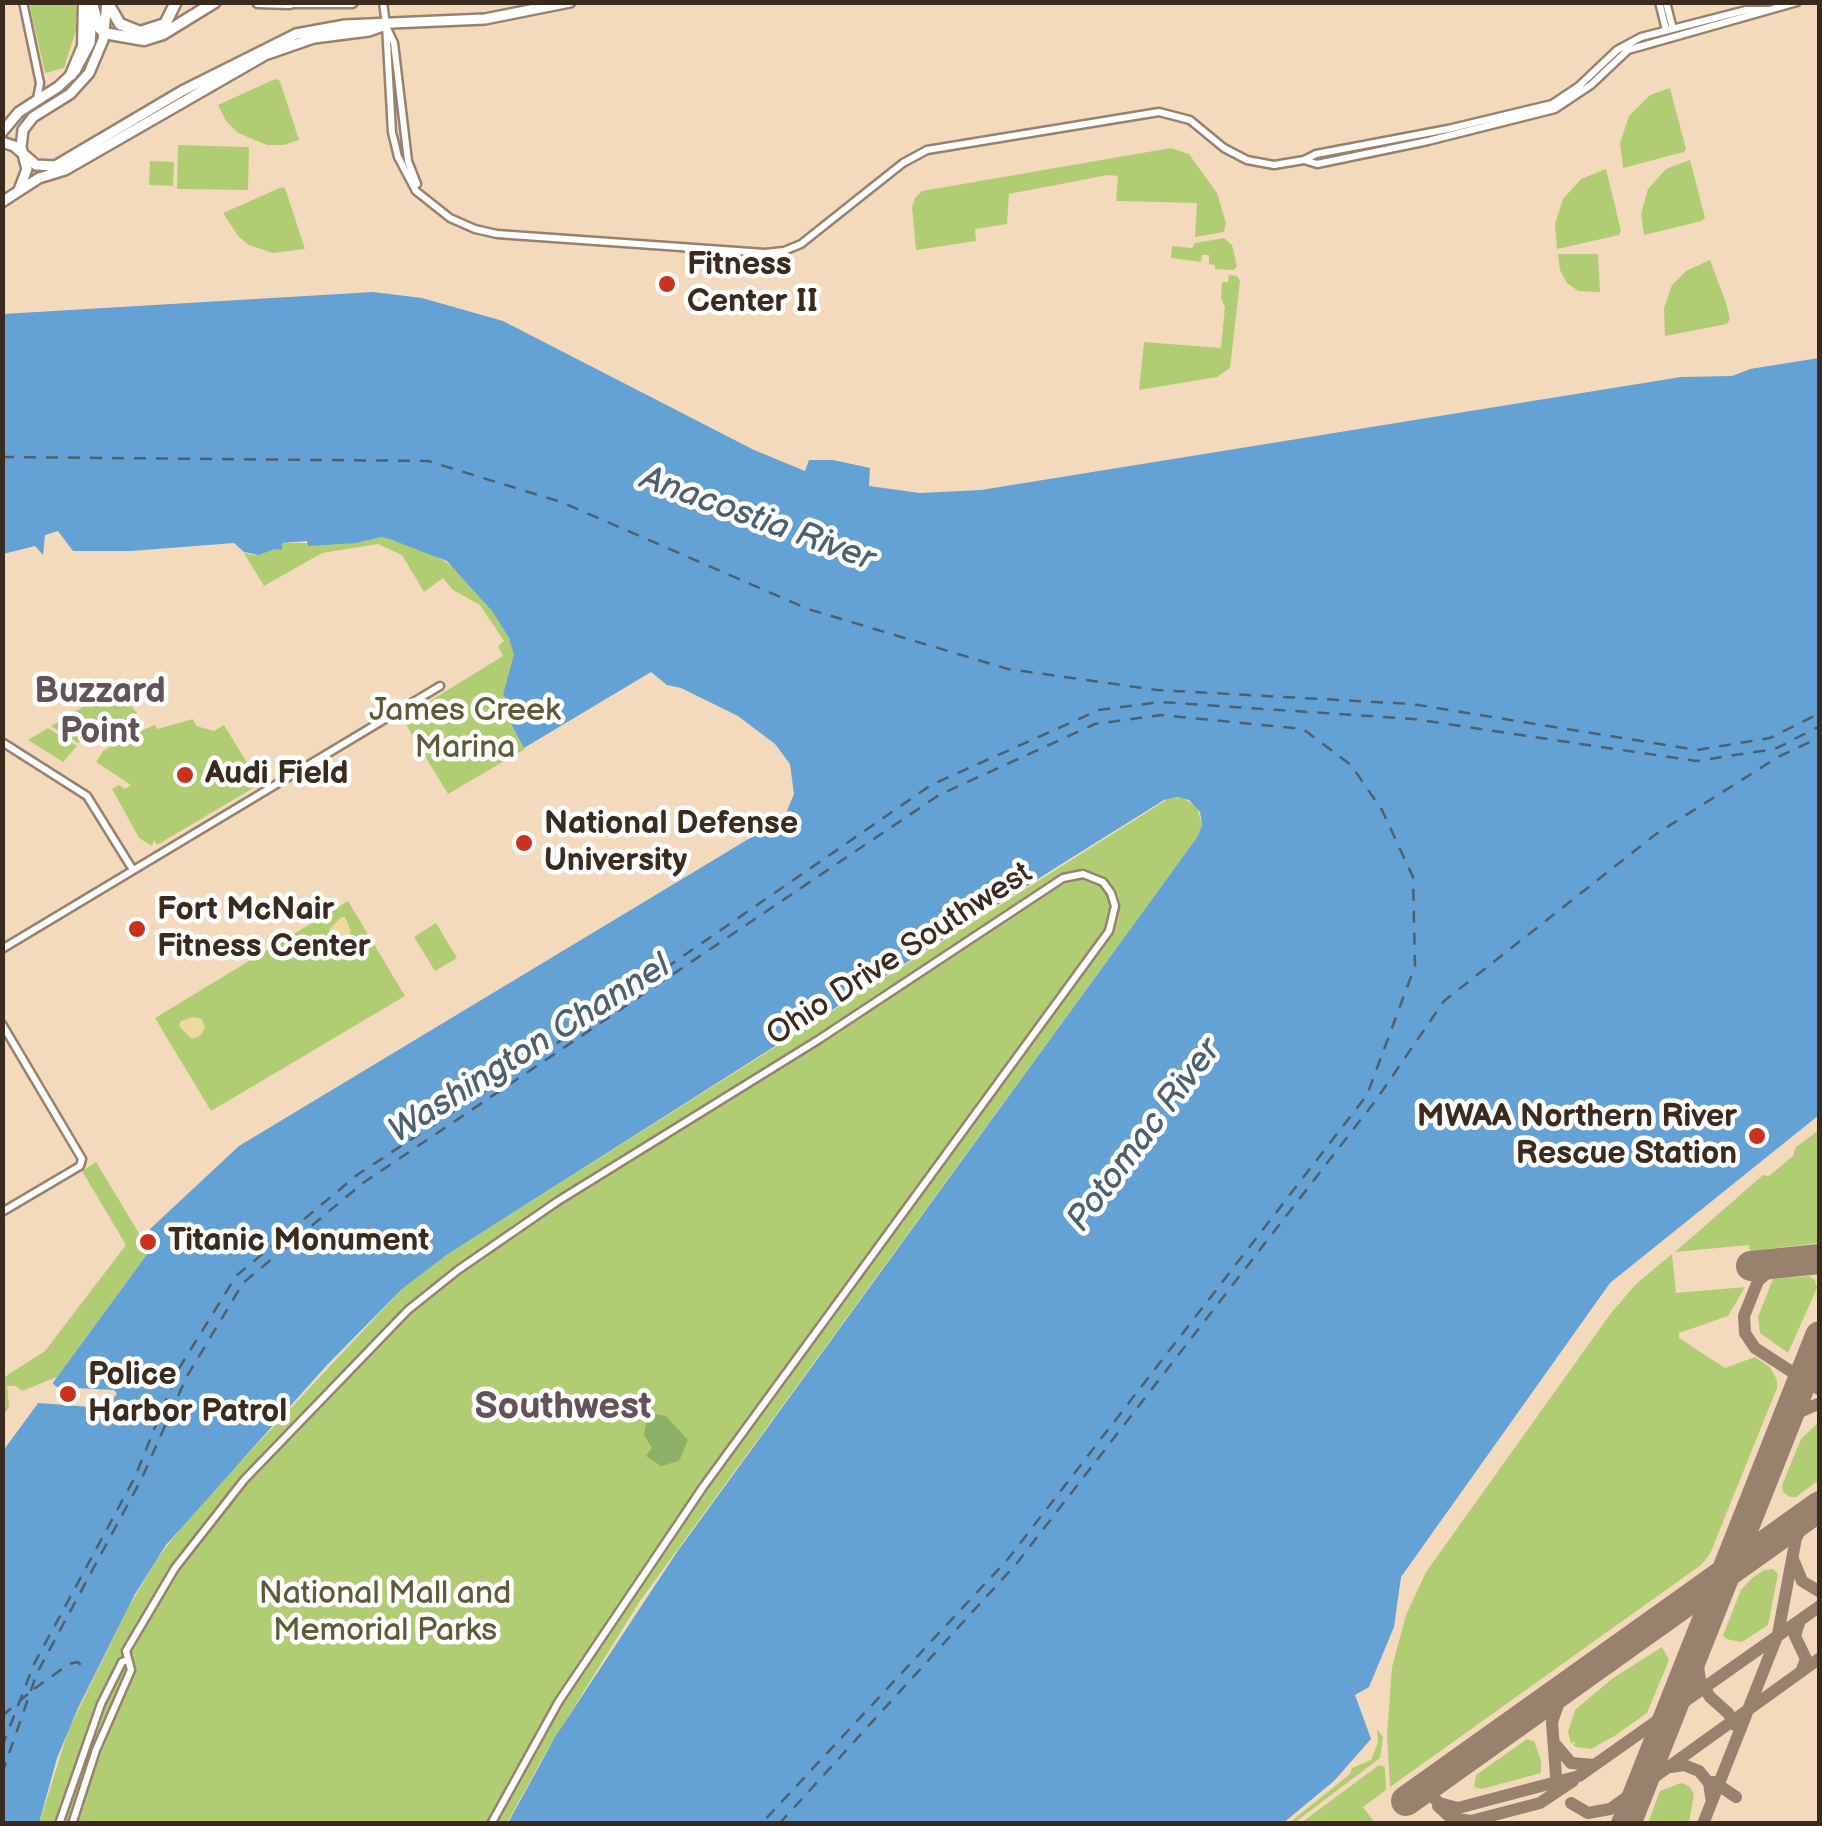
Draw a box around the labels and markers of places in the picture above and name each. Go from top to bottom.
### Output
place label: Fitness Center II [687,247,818,322]
marker: Fitness Center II [656,273,678,295]
place label: Audi Field [205,756,349,794]
marker: Audi Field [174,764,196,786]
place label: National Defense University [544,806,798,881]
marker: National Defense University [513,832,535,854]
place label: Fort McNair Fitness Center [157,892,371,967]
marker: Fort McNair Fitness Center [126,918,148,940]
place label: MWAA Northern River Rescue Station [1417,1099,1737,1174]
marker: MWAA Northern River Rescue Station [1746,1125,1768,1147]
place label: Titanic Monument [168,1223,429,1261]
marker: Titanic Monument [137,1231,159,1253]
place label: Police Harbor Patrol [88,1357,287,1432]
marker: Police Harbor Patrol [57,1383,79,1405]

